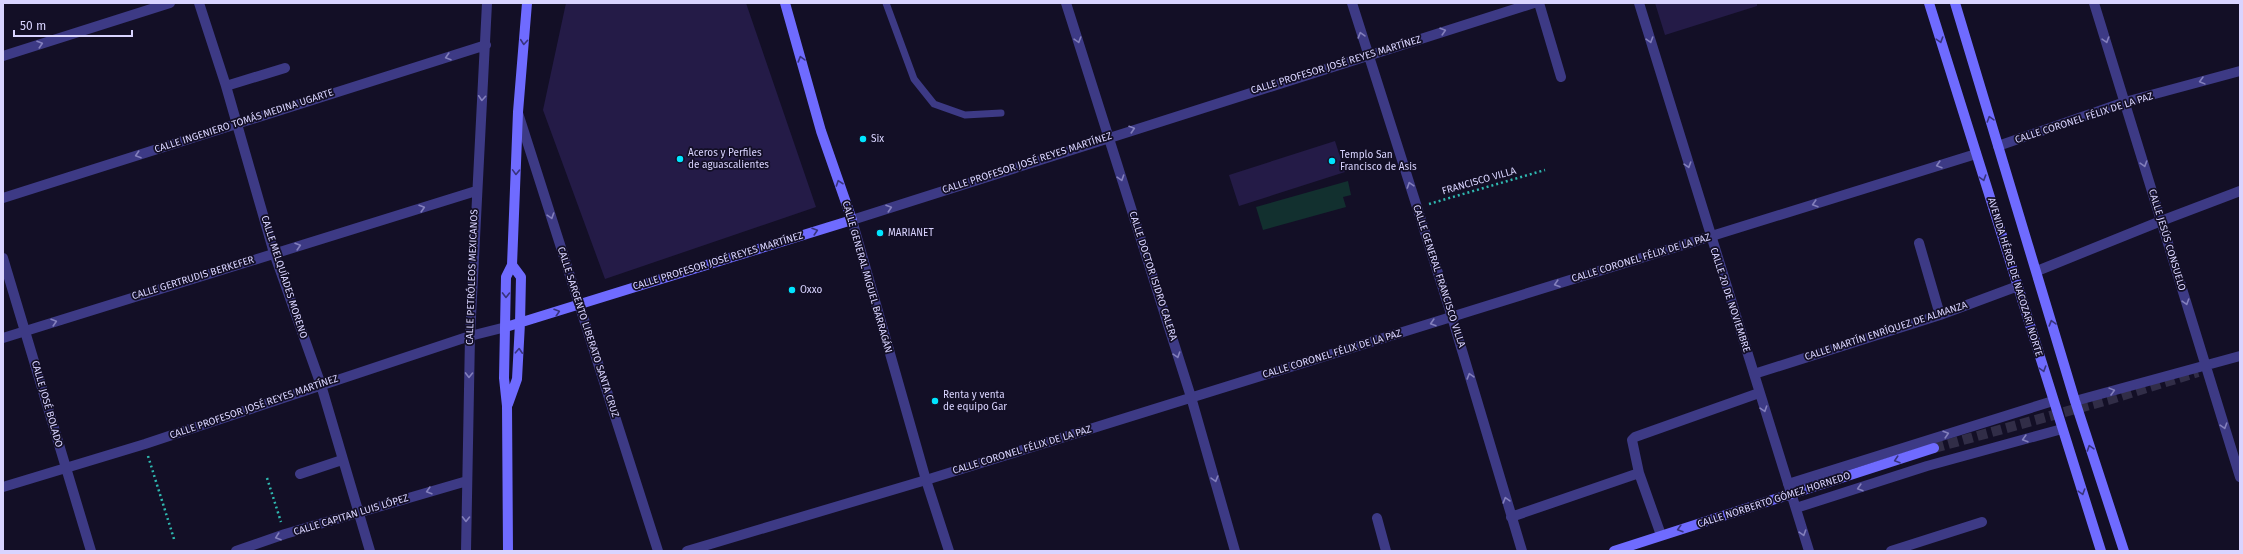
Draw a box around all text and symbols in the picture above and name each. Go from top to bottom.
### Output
scale bar [14,12,132,38]
text: 50 m [20,19,46,33]
one-way arrow [1440,27,1447,36]
street label: CALLE PROFESOR JOSÉ REYES MARTÍNEZ [1249,31,1423,97]
one-way arrow [1357,31,1366,38]
one-way arrow [1073,37,1082,44]
one-way arrow [1645,37,1654,44]
one-way arrow [1935,37,1944,44]
one-way arrow [2101,37,2110,44]
one-way arrow [520,39,529,45]
one-way arrow [37,40,44,49]
one-way arrow [445,52,452,61]
one-way arrow [797,55,806,62]
one-way arrow [2199,77,2206,85]
street label: CALLE INGENIERO TOMÁS MEDINA UGARTE [152,84,335,156]
street label: CALLE CORONEL FÉLIX DE LA PAZ [2013,88,2155,146]
one-way arrow [478,95,487,101]
one-way arrow [1986,115,1995,122]
one-way arrow [1129,125,1136,134]
street label: CALLE PROFESOR JOSÉ REYES MARTÍNEZ [940,128,1113,196]
place label: Six [871,133,884,145]
marker: Six [858,134,868,144]
place label: Aceros y Perfiles de aguascalientes [688,147,769,171]
place label: Templo San Francisco de Asis [1340,149,1417,173]
one-way arrow [134,150,141,159]
marker: Aceros y Perfiles de aguascalientes [675,154,685,164]
marker: Templo San Francisco de Asis [1327,156,1337,166]
one-way arrow [1935,160,1942,169]
one-way arrow [1683,161,1692,168]
one-way arrow [2139,161,2148,168]
street label: FRANCISCO VILLA [1440,165,1518,197]
one-way arrow [511,169,520,175]
one-way arrow [1116,174,1125,181]
one-way arrow [1978,174,1987,181]
one-way arrow [835,180,844,187]
one-way arrow [1406,182,1414,189]
street label: CALLE JESÚS CONSUELO [2146,187,2190,292]
street label: AVENIDA HÉROE DE NACOZARI NORTE [1985,195,2047,358]
street label: CALLE GENERAL MIGUEL BARRAGÁN [840,199,896,354]
one-way arrow [1811,199,1818,208]
street label: CALLE GENERAL FRANCISCO VILLA [1410,203,1468,349]
one-way arrow [419,204,426,212]
one-way arrow [885,204,892,213]
street label: CALLE PETRÓLEOS MEXICANOS [462,208,480,345]
street label: CALLE DOCTOR ISIDRO CALERA [1126,210,1180,342]
one-way arrow [546,212,555,219]
street label: CALLE MELQUÍADES MORENO [258,213,312,340]
street label: CALLE PROFESOR JOSÉ REYES MARTÍNEZ [631,227,805,293]
one-way arrow [811,227,818,236]
place label: MARIANET [888,227,934,239]
marker: MARIANET [875,228,885,238]
street label: CALLE CORONEL FÉLIX DE LA PAZ [1570,229,1712,285]
one-way arrow [294,242,301,251]
street label: CALLE SARGENTO LIBERATO SANTA CRUZ [555,245,621,419]
street label: CALLE 20 DE NOVIEMBRE [1707,246,1753,354]
street label: CALLE GERTRUDIS BERKEFER [130,254,256,302]
one-way arrow [1553,279,1560,288]
place label: Oxxo [800,284,822,296]
marker: Oxxo [787,285,797,295]
one-way arrow [502,292,510,298]
street label: CALLE MARTÍN ENRÍQUEZ DE ALMANZA [1802,297,1969,363]
one-way arrow [2181,298,2190,305]
one-way arrow [554,308,561,317]
one-way arrow [50,318,57,327]
one-way arrow [1429,318,1436,327]
one-way arrow [2048,320,2057,327]
street label: CALLE CORONEL FÉLIX DE LA PAZ [1261,325,1403,381]
one-way arrow [514,348,523,354]
one-way arrow [1173,351,1181,358]
street label: CALLE JOSÉ BOLADO [29,359,67,449]
one-way arrow [2038,365,2047,372]
street label: CALLE PROFESOR JOSÉ REYES MARTÍNEZ [167,371,340,442]
one-way arrow [465,372,473,378]
one-way arrow [1466,372,1474,379]
one-way arrow [2109,387,2116,396]
place label: Renta y venta de equipo Gar [943,389,1007,413]
marker: Renta y venta de equipo Gar [930,396,940,406]
one-way arrow [1759,405,1768,412]
street label: CALLE CORONEL FÉLIX DE LA PAZ [951,421,1093,477]
one-way arrow [2220,423,2228,430]
one-way arrow [1942,430,1949,439]
one-way arrow [2022,434,2029,443]
one-way arrow [2086,444,2095,451]
one-way arrow [1894,455,1901,464]
street label: CALLE NORBERTO GÓMEZ HORNEDO [1695,468,1852,530]
one-way arrow [1210,476,1219,483]
one-way arrow [1857,483,1864,492]
one-way arrow [426,486,433,495]
one-way arrow [2077,489,2086,496]
street label: CALLE CAPITAN LUIS LÓPEZ [292,490,410,538]
one-way arrow [1502,497,1511,504]
one-way arrow [462,516,470,522]
one-way arrow [1676,525,1683,533]
one-way arrow [1798,529,1807,536]
one-way arrow [274,532,281,540]

